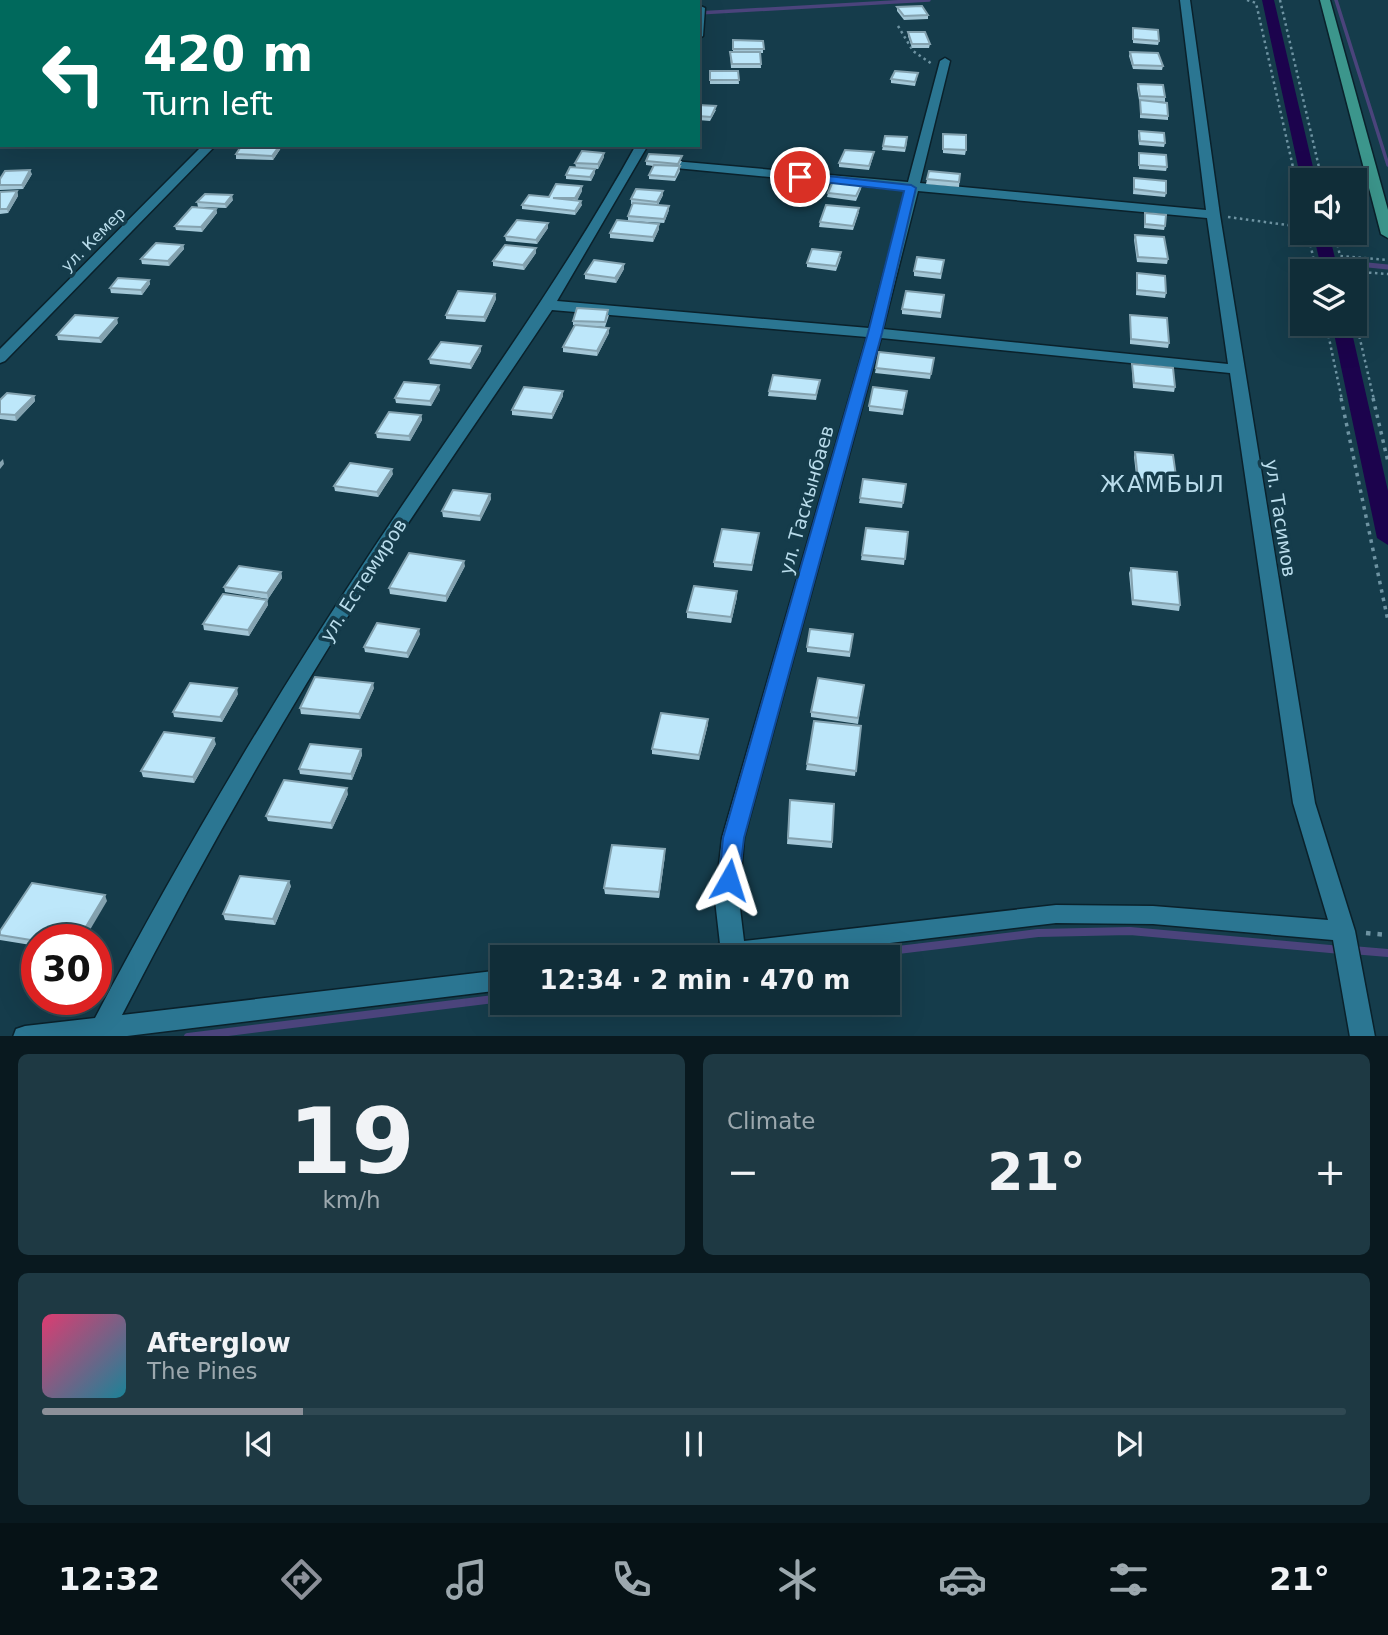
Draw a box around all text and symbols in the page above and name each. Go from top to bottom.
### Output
text: 420 m [143,26,313,83]
icon: left [28,28,119,119]
text: Turn left [143,85,273,123]
pin [770,147,830,207]
icon: arrive [781,158,819,196]
map controls [1290,168,1367,336]
button: sound [1290,168,1367,245]
street label: ул. Кемер [57,203,129,275]
button: layers [1290,259,1367,336]
street label: ул. Таскынбаев [774,423,838,577]
street label: ул. Тасимов [1261,458,1301,578]
district label: ЖАМБЫЛ [1100,471,1226,497]
street label: ул. Естемиров [315,514,411,646]
position arrow [692,843,766,917]
speed limit sign: 30 [21,924,112,1015]
text: 12:34 · 2 min · 470 m [540,965,850,995]
text: 19 [288,1089,415,1194]
text: Climate [727,1108,816,1134]
text: 21° [987,1142,1086,1202]
text: − [727,1150,759,1194]
text: + [1314,1150,1346,1194]
text: km/h [322,1187,381,1213]
text: Afterglow [147,1328,291,1358]
text: The Pines [147,1358,258,1384]
icon: previous [240,1425,278,1463]
icon: pause [675,1425,713,1463]
icon: next [1110,1425,1148,1463]
icon: directions [277,1555,326,1604]
icon: music [442,1555,491,1604]
icon: phone [607,1555,656,1604]
icon: climate [773,1555,822,1604]
icon: car [938,1555,987,1604]
icon: filters [1104,1555,1153,1604]
text: 12:32 [58,1560,160,1598]
text: 21° [1269,1560,1330,1598]

